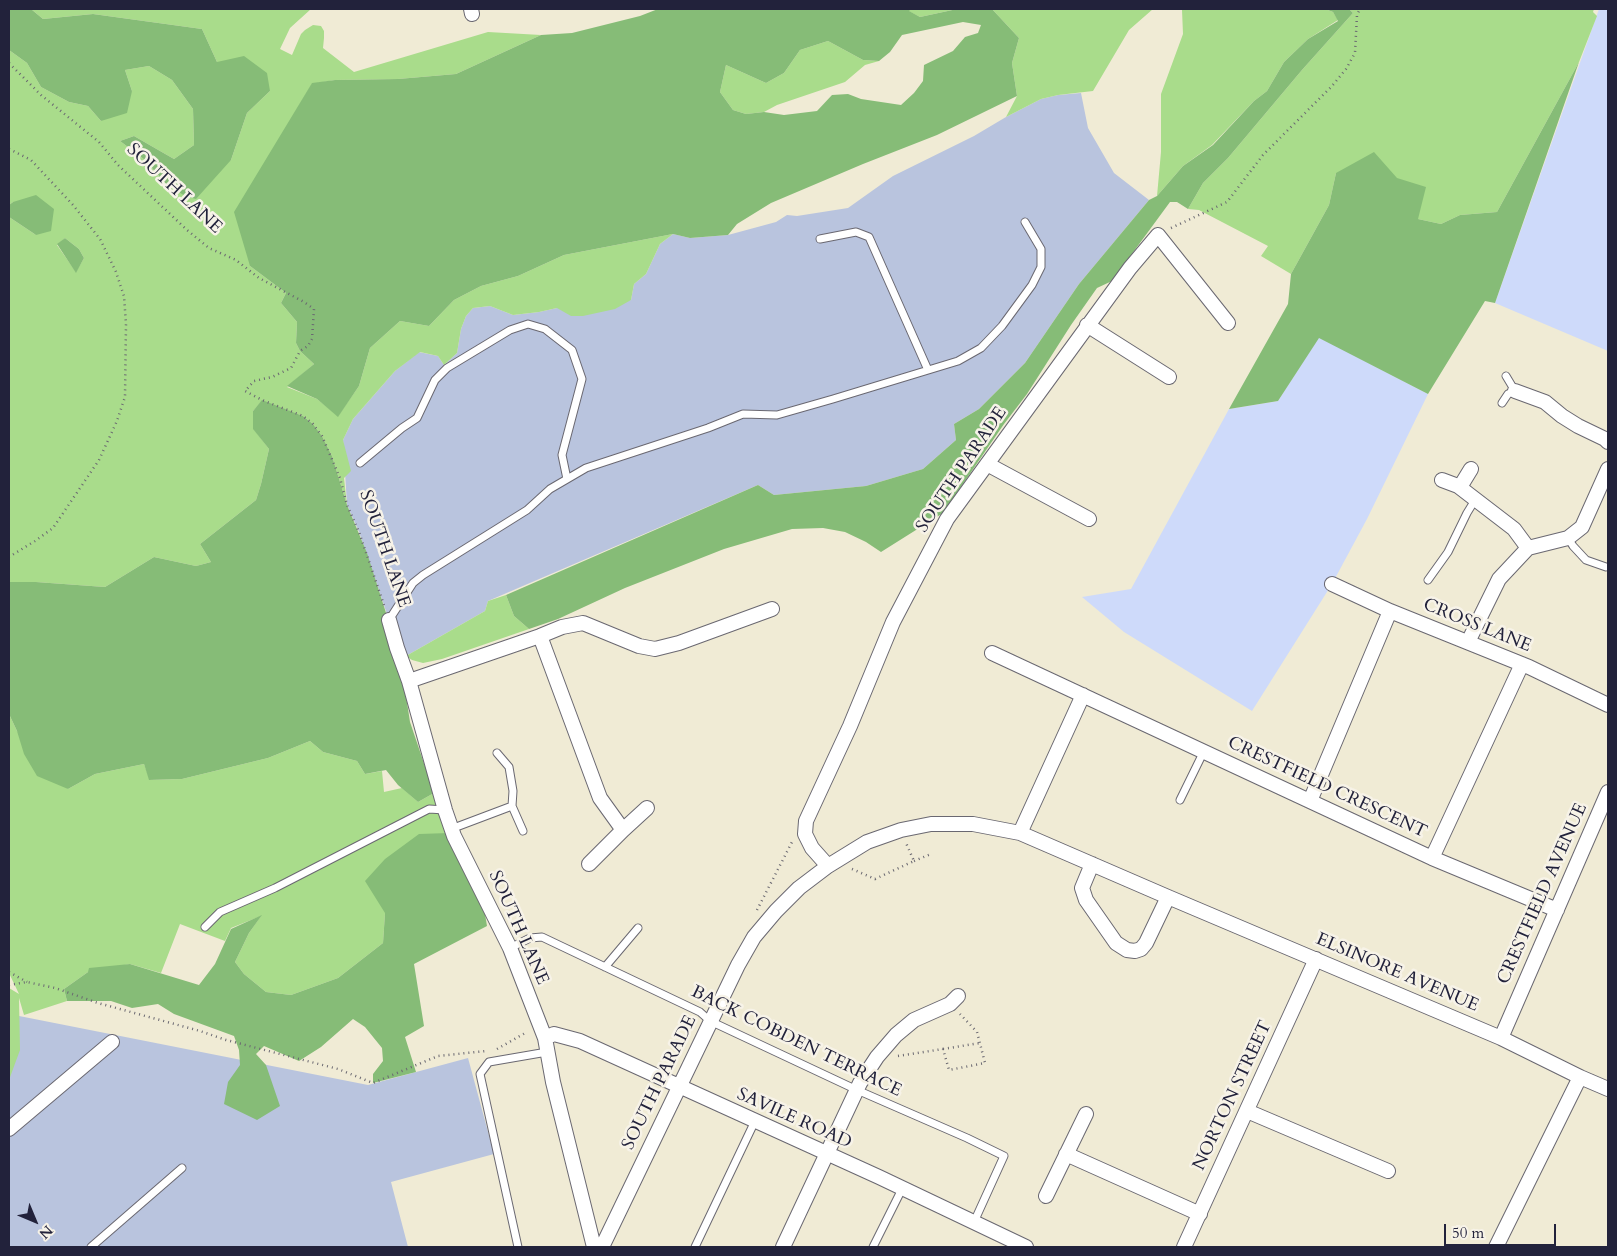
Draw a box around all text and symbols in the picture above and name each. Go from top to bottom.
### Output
street label: SOUTH LANE [122,139,226,239]
street label: SOUTH PARADE [912,403,1012,537]
street label: SOUTH LANE [354,488,414,610]
street label: CROSS LANE [1420,594,1534,658]
street label: CRESTFIELD CRESCENT [1224,732,1430,844]
street label: CRESTFIELD AVENUE [1493,800,1593,988]
street label: SOUTH LANE [483,868,553,988]
street label: ELSINORE AVENUE [1312,929,1482,1017]
street label: BACK COBDEN TERRACE [687,982,905,1102]
street label: SOUTH PARADE [618,1012,702,1154]
street label: NORTON STREET [1189,1018,1277,1174]
street label: SAVILE ROAD [733,1084,855,1154]
north arrow [10,1196,60,1246]
scale bar [1447,1214,1560,1246]
text: N [35,1221,57,1243]
text: 50 m [1452,1223,1484,1243]

